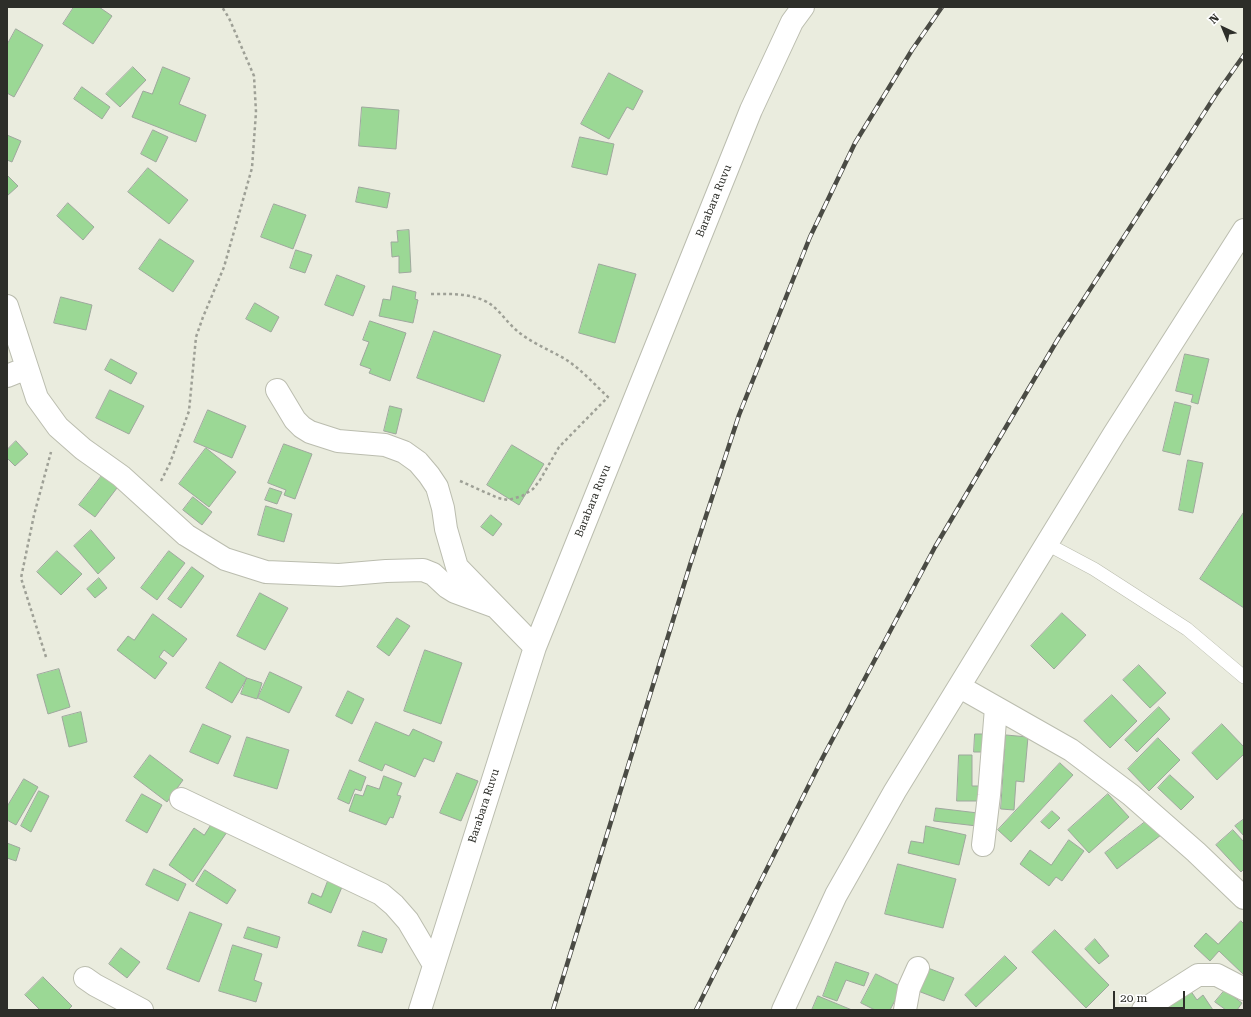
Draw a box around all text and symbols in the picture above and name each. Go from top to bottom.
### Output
north arrow [1203,8,1243,48]
text: N [1207,11,1222,27]
street label: Barabara Ruvu [693,163,735,239]
street label: Barabara Ruvu [572,463,614,539]
street label: Barabara Ruvu [466,767,502,845]
scale bar [1115,983,1187,1009]
text: 20 m [1120,991,1147,1005]

